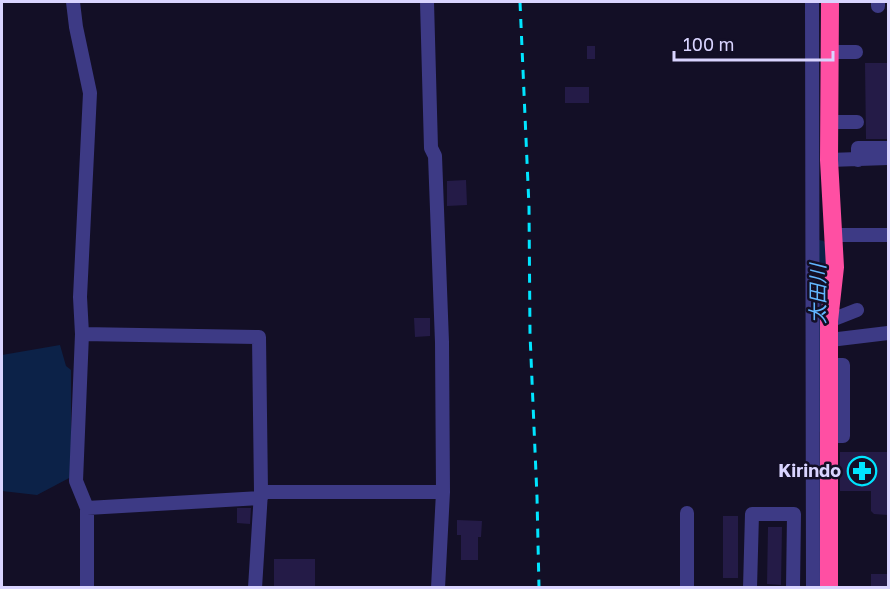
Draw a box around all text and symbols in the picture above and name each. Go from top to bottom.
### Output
scale bar [674,24,833,62]
text: 100 m [683,33,734,55]
water label: 太田川 [805,262,829,324]
pharmacy icon: Kirindo [846,455,878,487]
place label: Kirindo [778,459,841,481]

